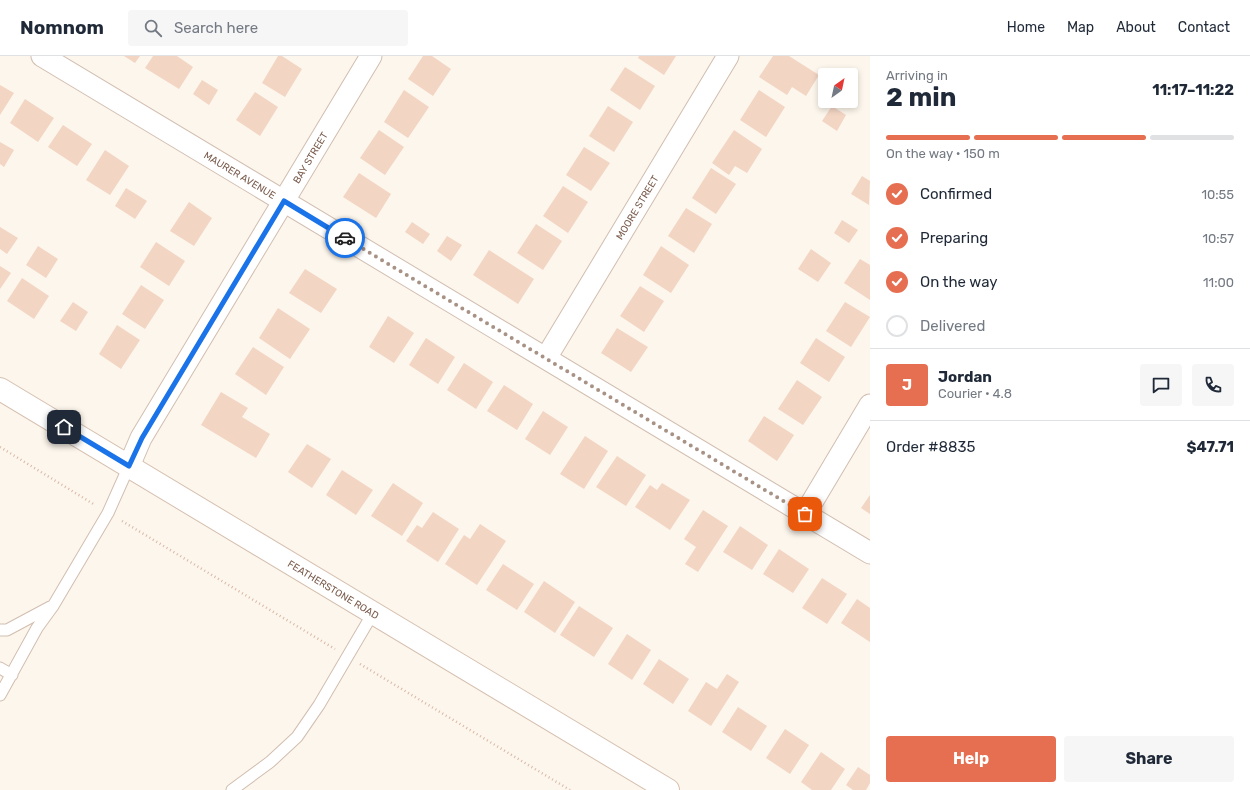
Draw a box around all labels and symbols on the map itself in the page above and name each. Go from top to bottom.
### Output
north arrow [818,68,858,108]
street label: BAY STREET [291,130,331,186]
street label: MAURER AVENUE [201,150,278,202]
street label: MOORE STREET [614,173,662,242]
courier [325,218,365,258]
pin [47,410,81,444]
pin [788,497,822,531]
street label: FEATHERSTONE ROAD [285,558,381,622]

